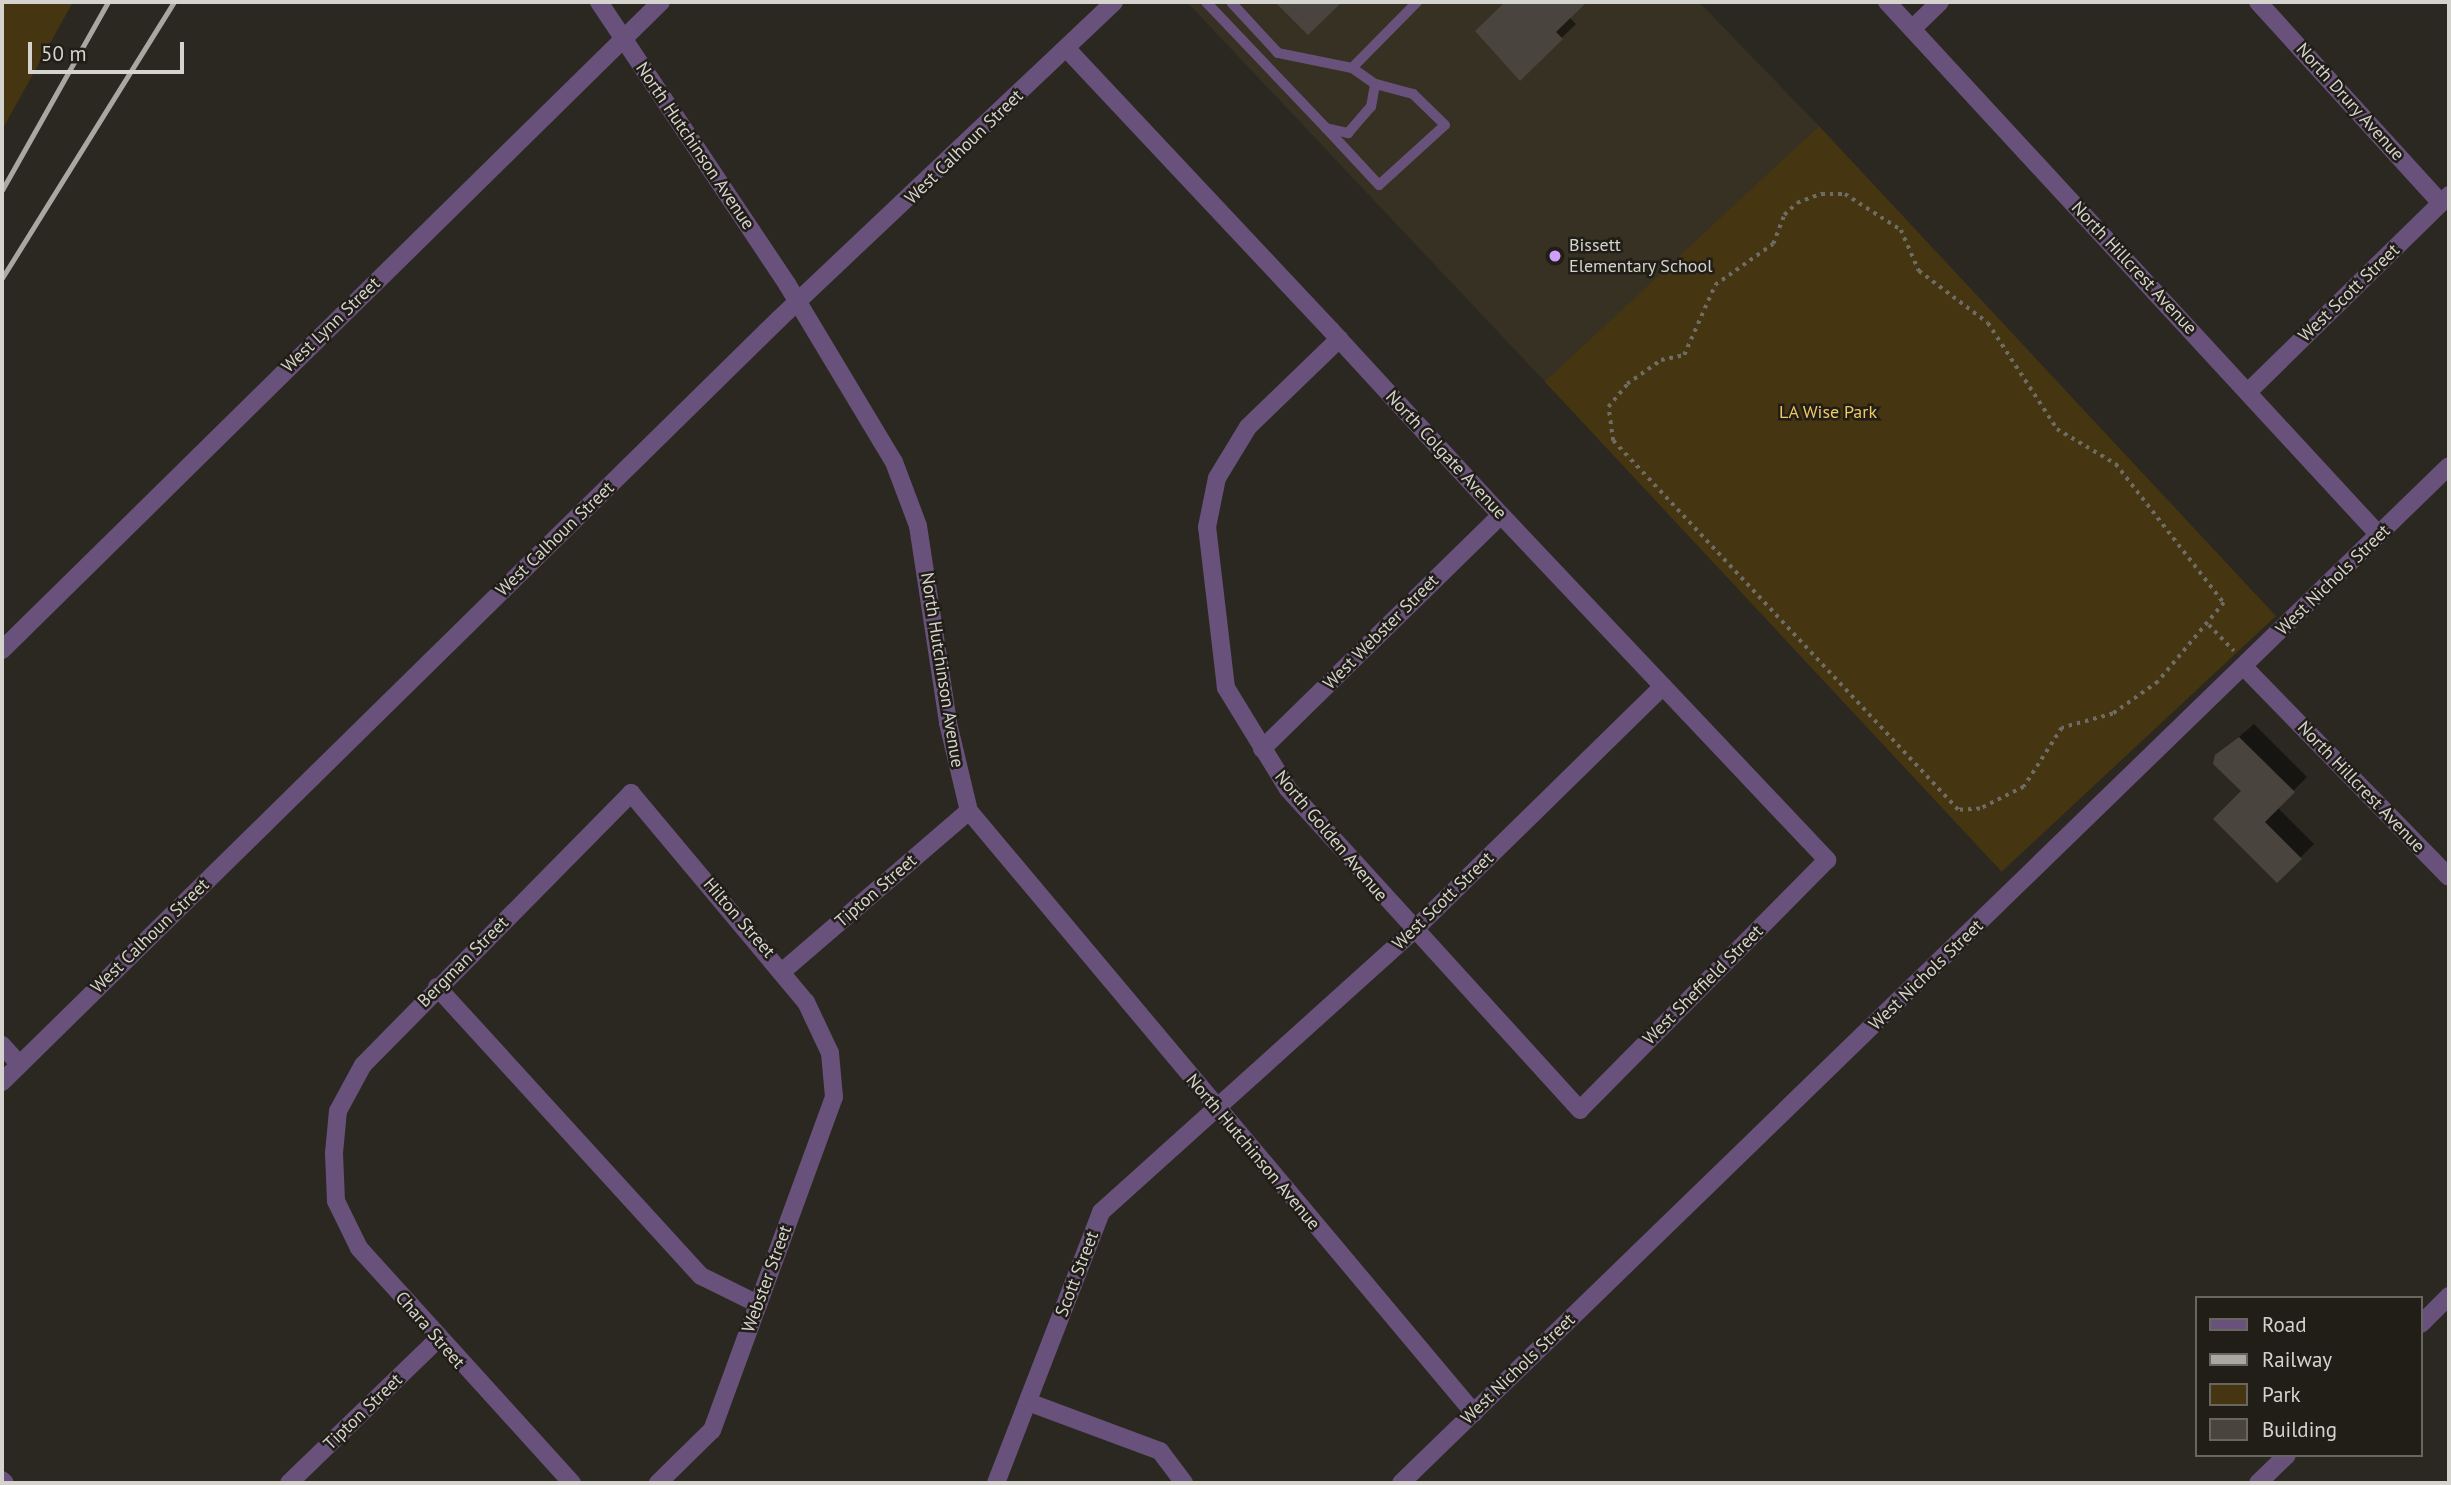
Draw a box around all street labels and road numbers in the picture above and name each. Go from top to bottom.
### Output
street label: North Drury Avenue [2291,38,2409,166]
street label: North Hutchinson Avenue [631,58,759,234]
street label: West Calhoun Street [900,85,1028,209]
street label: North Hillcrest Avenue [2067,197,2201,339]
street label: West Scott Street [2294,239,2404,347]
street label: West Lynn Street [277,273,385,377]
street label: North Colgate Avenue [1381,386,1511,524]
street label: West Calhoun Street [491,477,619,601]
street label: West Nichols Street [2272,520,2394,640]
street label: West Webster Street [1319,570,1443,694]
street label: North Hutchinson Avenue [916,571,968,769]
street label: North Hillcrest Avenue [2293,717,2429,857]
street label: North Golden Avenue [1270,766,1392,906]
street label: West Scott Street [1388,847,1498,955]
street label: Tipton Street [831,850,921,932]
street label: West Calhoun Street [86,874,214,998]
street label: Hilton Street [699,874,779,962]
street label: Bergman Street [413,912,513,1012]
street label: West Nichols Street [1865,915,1987,1035]
street label: West Sheffield Street [1639,921,1767,1049]
street label: North Hutchinson Avenue [1181,1069,1325,1235]
street label: Webster Street [738,1222,796,1336]
street label: Scott Street [1051,1228,1103,1320]
street label: Chara Street [391,1287,469,1373]
street label: West Nichols Street [1457,1309,1579,1429]
street label: Tipton Street [319,1369,407,1455]

